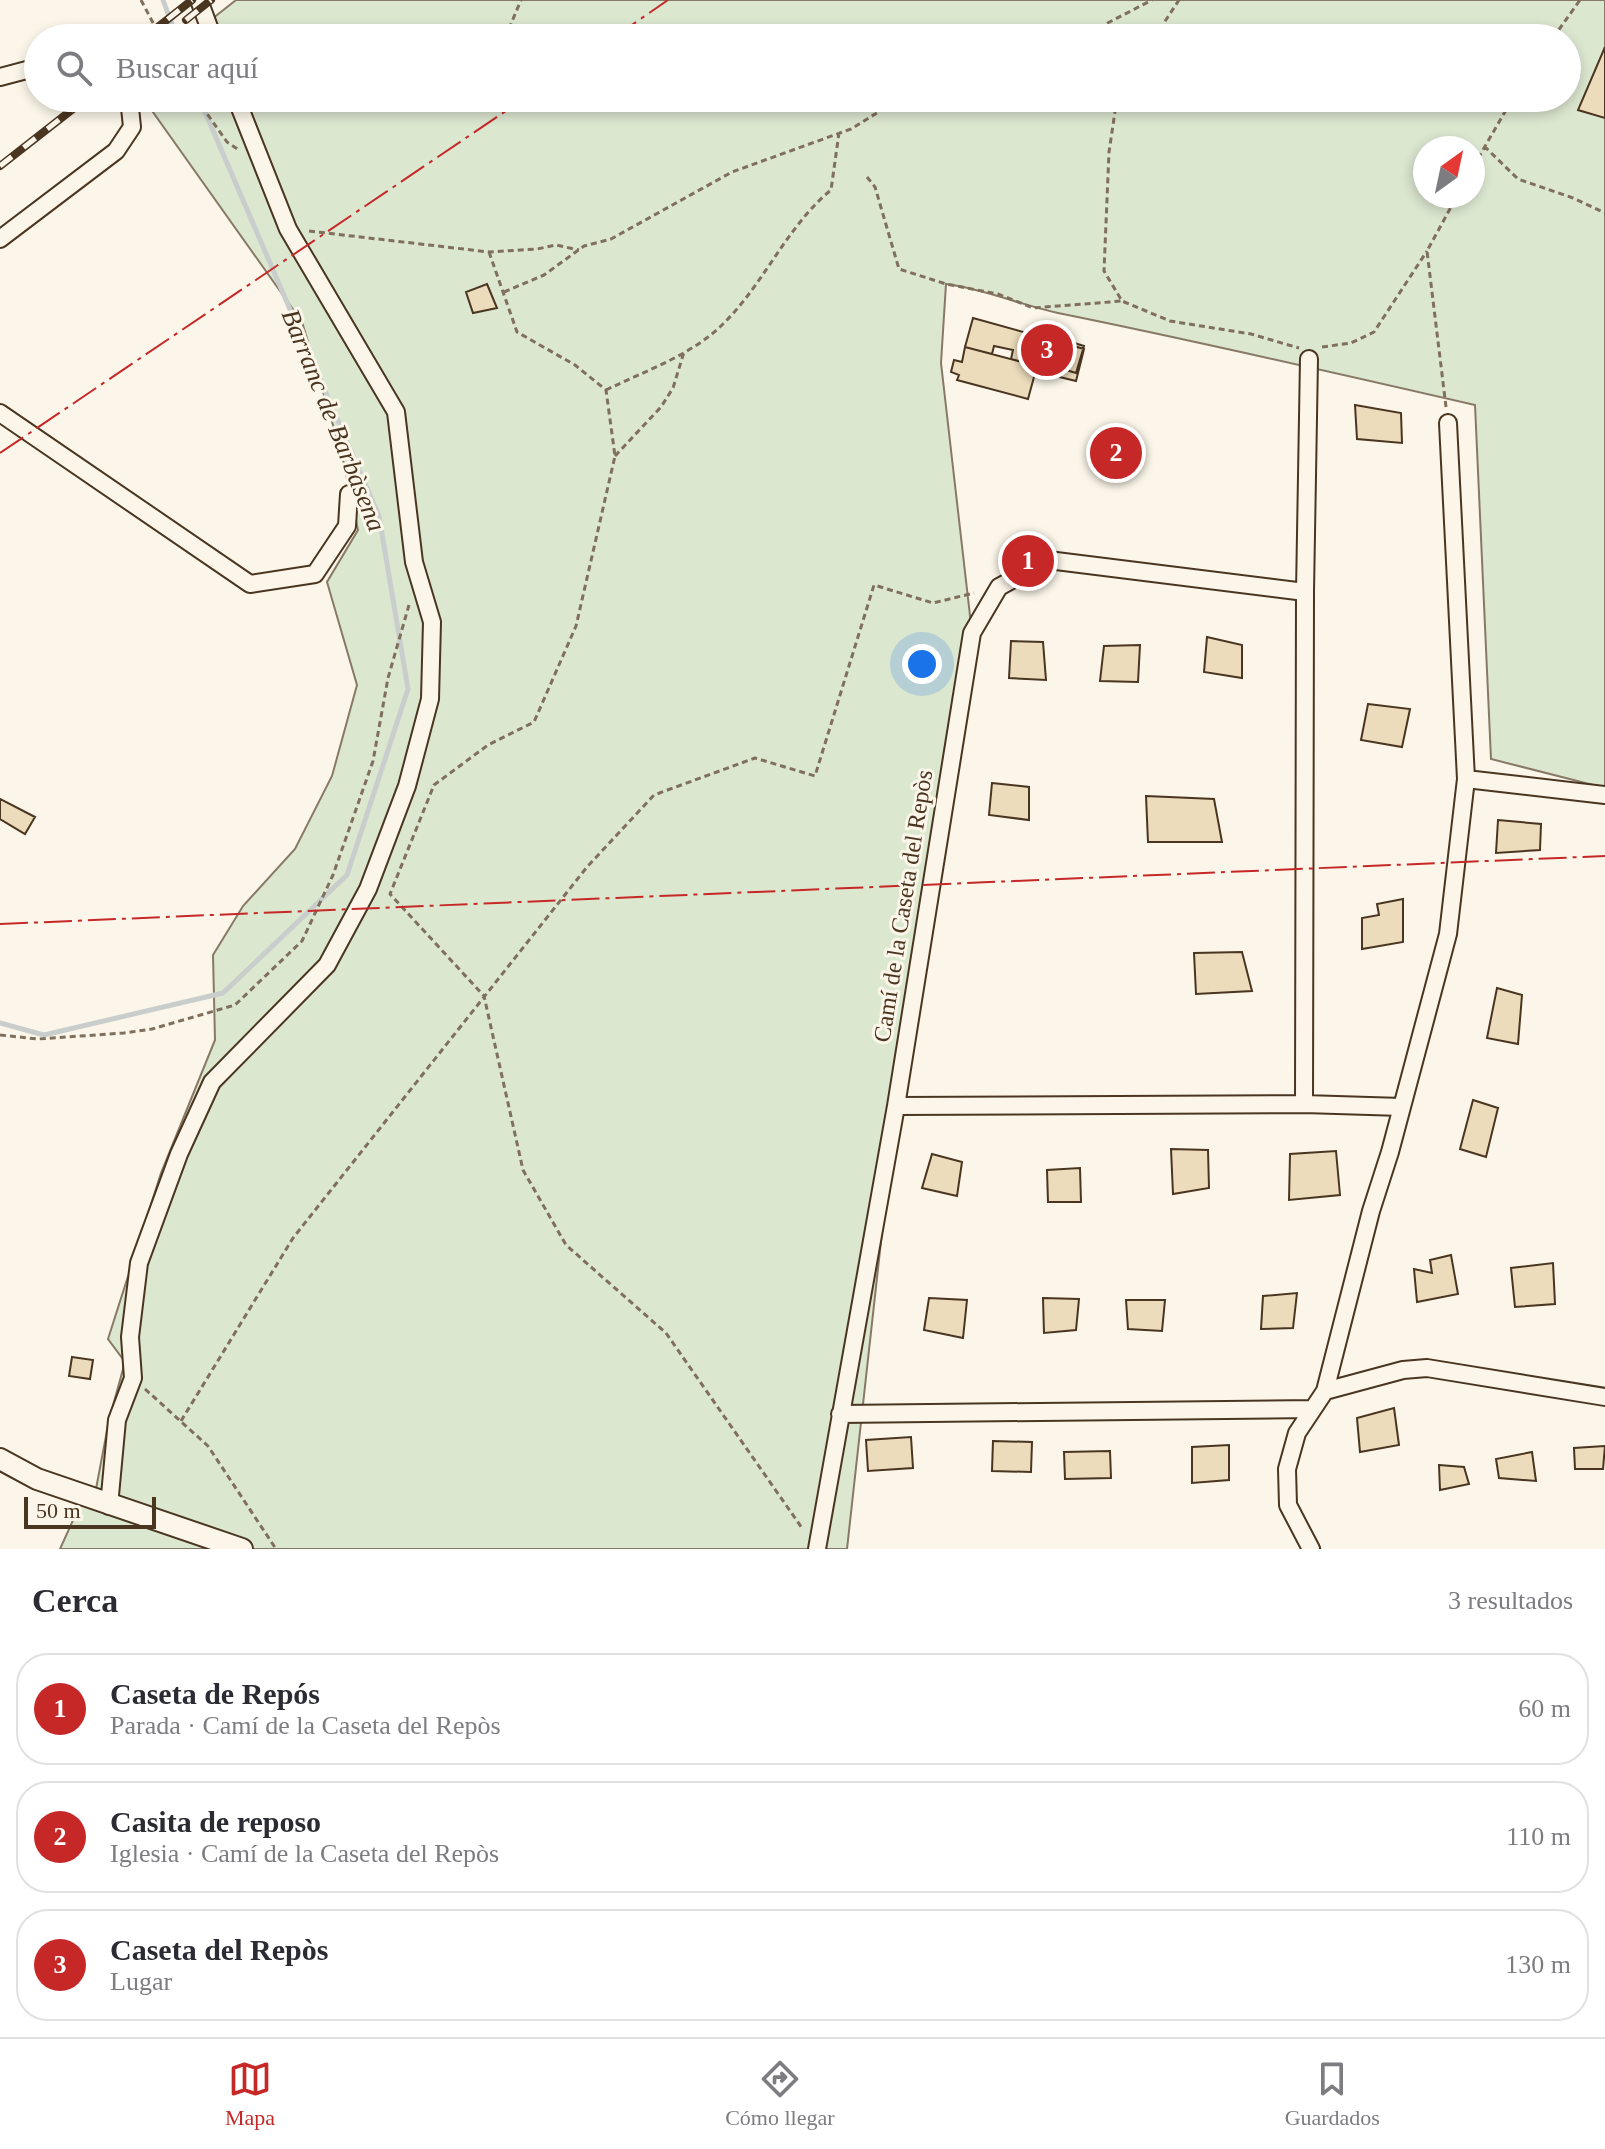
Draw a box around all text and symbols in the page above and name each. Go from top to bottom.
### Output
search box [24,24,1581,112]
icon: search [52,46,96,90]
text: Buscar aquí [116,51,258,84]
north arrow [1413,136,1485,208]
water label: Barranc de Barbàsena [276,305,391,535]
pin: 3 [1021,320,1073,380]
pin: 2 [1090,423,1142,483]
pin: 1 [1002,531,1054,591]
your location [902,644,942,684]
street label: Camí de la Caseta del Repòs [869,768,937,1044]
scale bar [24,1493,156,1529]
text: 50 m [36,1498,81,1523]
text: Cerca [32,1582,118,1619]
text: 3 resultados [1448,1586,1573,1615]
text: Caseta de Repós [110,1677,320,1710]
text: 1 [54,1694,67,1723]
text: 60 m [1518,1694,1571,1723]
text: Parada · Camí de la Caseta del Repòs [110,1711,501,1740]
text: Casita de reposo [110,1805,321,1838]
text: 2 [54,1822,67,1851]
text: 110 m [1506,1822,1571,1851]
text: Iglesia · Camí de la Caseta del Repòs [110,1839,499,1868]
text: Caseta del Repòs [110,1933,328,1966]
text: 3 [54,1950,67,1979]
text: 130 m [1505,1950,1571,1979]
text: Lugar [110,1967,172,1996]
tab: Mapa [225,2057,275,2131]
tab: Cómo llegar [725,2057,835,2131]
tab: Guardados [1285,2057,1380,2131]

